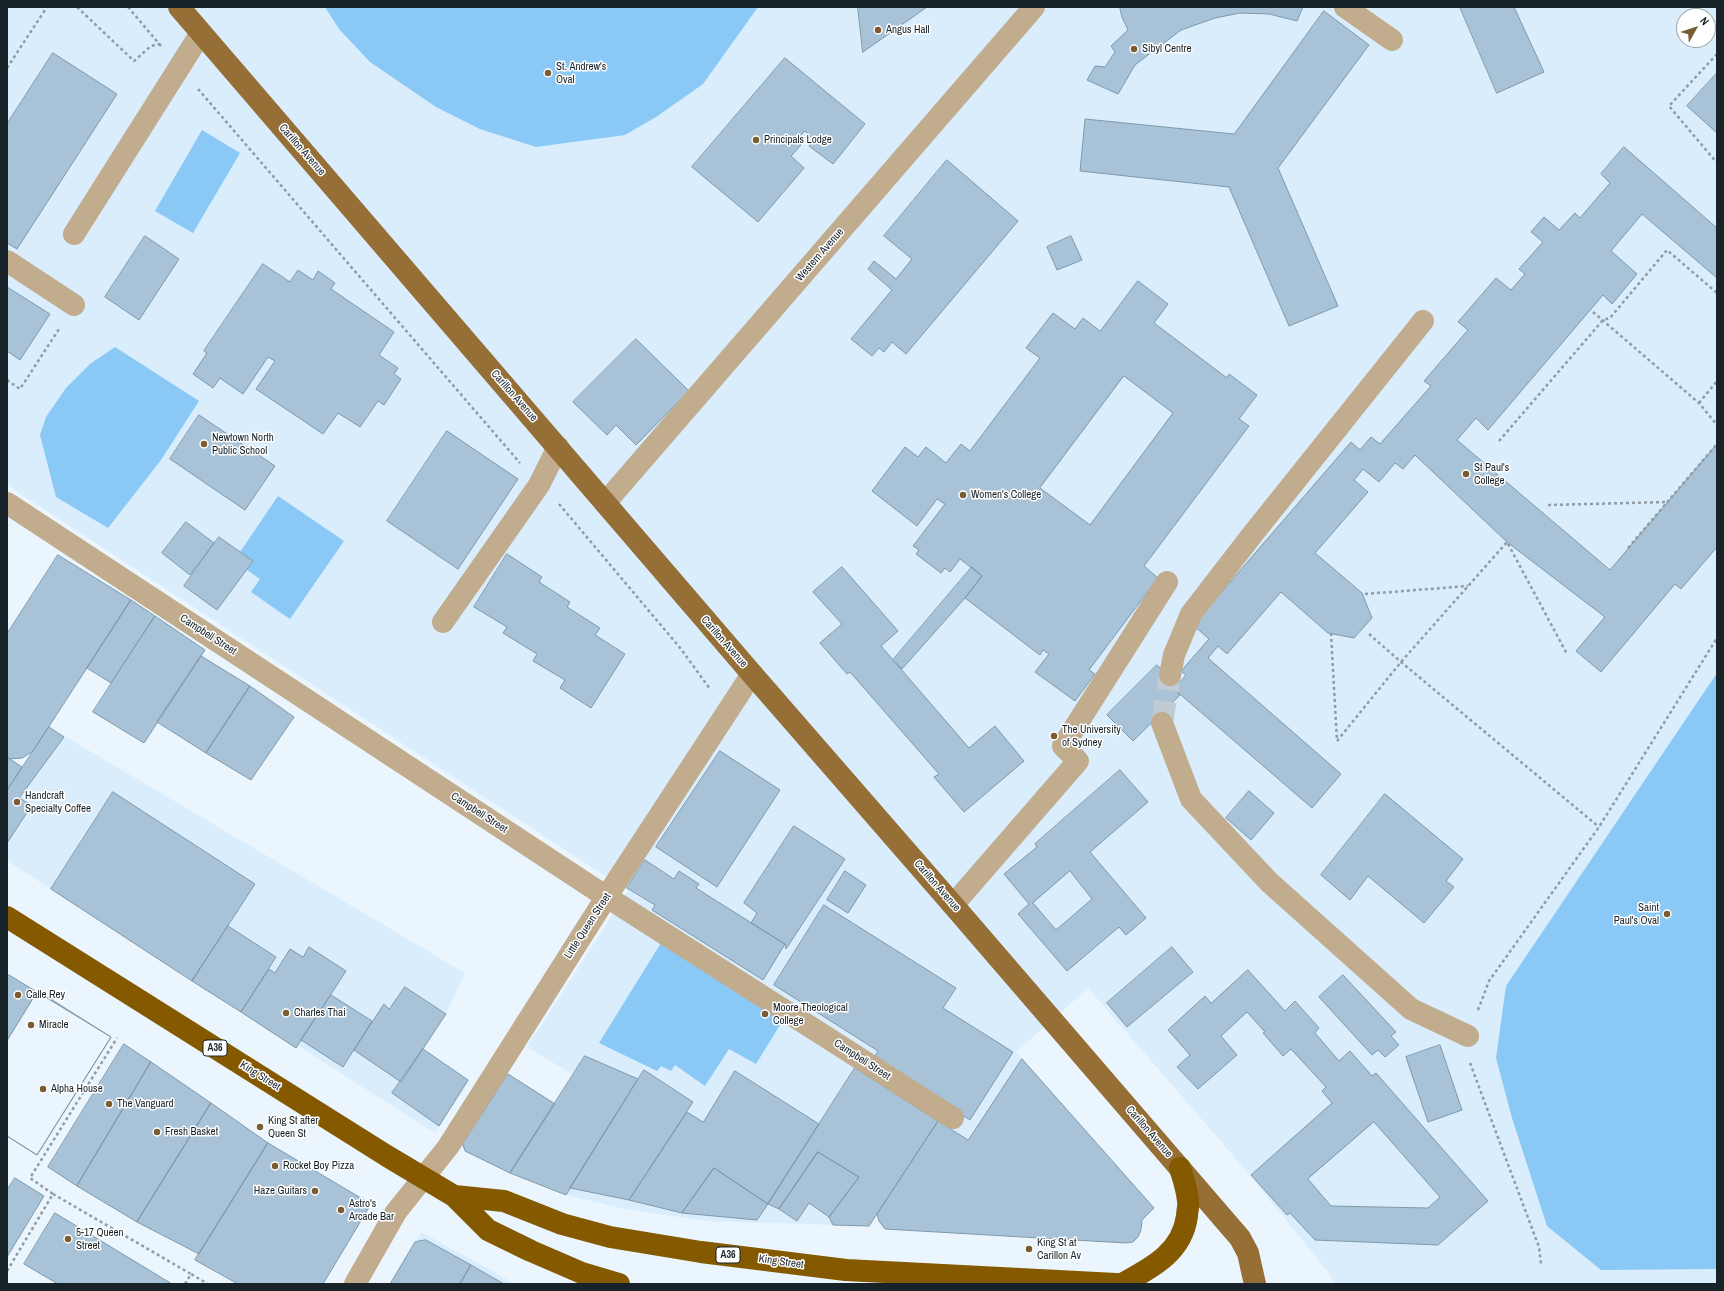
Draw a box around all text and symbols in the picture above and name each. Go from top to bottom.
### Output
north arrow [1676,8,1716,48]
text: N [1697,14,1712,28]
place label: Angus Hall [886,23,930,37]
marker: Angus Hall [873,25,883,35]
place label: Sibyl Centre [1142,42,1192,56]
marker: Sibyl Centre [1129,44,1139,54]
place label: St. Andrew's Oval [556,60,606,86]
marker: St. Andrew's Oval [543,68,553,78]
street label: Carillon Avenue [276,122,328,178]
place label: Principals Lodge [764,133,832,147]
marker: Principals Lodge [751,135,761,145]
street label: Western Avenue [793,226,847,284]
street label: Carillon Avenue [488,368,540,424]
place label: Newtown North Public School [212,431,274,457]
marker: Newtown North Public School [199,439,209,449]
place label: St Paul's College [1474,461,1509,487]
marker: St Paul's College [1461,469,1471,479]
place label: Women's College [971,488,1041,502]
marker: Women's College [958,490,968,500]
street label: Campbell Street [177,612,239,658]
street label: Carillon Avenue [698,614,750,670]
place label: The University of Sydney [1062,723,1121,749]
marker: The University of Sydney [1049,731,1059,741]
place label: Handcraft Specialty Coffee [25,789,91,815]
street label: Campbell Street [448,790,510,836]
marker: Handcraft Specialty Coffee [12,797,22,807]
street label: Carillon Avenue [911,858,963,914]
street label: Little Queen Street [562,891,614,961]
place label: Saint Paul's Oval [1614,901,1659,927]
marker: Saint Paul's Oval [1662,909,1672,919]
place label: Calle Rey [26,988,65,1002]
marker: Calle Rey [13,990,23,1000]
place label: Moore Theological College [773,1001,848,1027]
place label: Charles Thai [294,1006,346,1020]
marker: Charles Thai [281,1008,291,1018]
marker: Moore Theological College [760,1009,770,1019]
place label: Miracle [39,1018,69,1032]
marker: Miracle [26,1020,36,1030]
street label: Campbell Street [831,1037,893,1083]
road number: A36 [203,1040,227,1056]
street label: King Street [237,1058,283,1094]
place label: Alpha House [51,1082,103,1096]
marker: Alpha House [38,1084,48,1094]
place label: The Vanguard [117,1097,174,1111]
marker: The Vanguard [104,1099,114,1109]
street label: Carillon Avenue [1123,1104,1175,1160]
place label: King St after Queen St [268,1114,318,1140]
marker: King St after Queen St [255,1122,265,1132]
place label: Fresh Basket [165,1125,218,1139]
marker: Fresh Basket [152,1127,162,1137]
place label: Rocket Boy Pizza [283,1159,354,1173]
marker: Rocket Boy Pizza [270,1161,280,1171]
place label: Haze Guitars [254,1184,307,1198]
marker: Haze Guitars [310,1186,320,1196]
place label: Astro's Arcade Bar [349,1197,394,1223]
marker: Astro's Arcade Bar [336,1205,346,1215]
place label: 5-17 Queen Street [76,1226,124,1252]
marker: 5-17 Queen Street [63,1234,73,1244]
place label: King St at Carillon Av [1037,1236,1081,1262]
marker: King St at Carillon Av [1024,1244,1034,1254]
road number: A36 [716,1247,740,1263]
street label: King Street [758,1252,804,1272]

